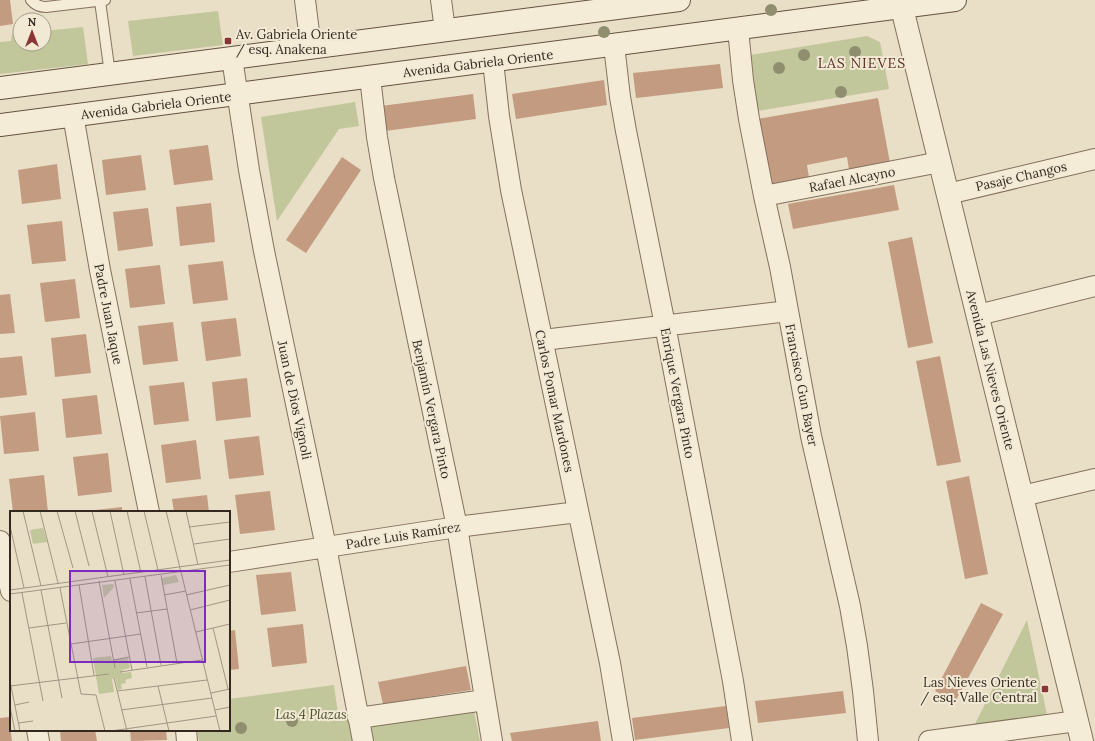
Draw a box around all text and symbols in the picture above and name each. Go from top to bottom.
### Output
north arrow [12,12,52,52]
text: N [28,15,37,29]
place label: Av. Gabriela Oriente / esq. Anakena [235,26,357,58]
marker: Av. Gabriela Oriente / esq. Anakena [223,36,233,46]
street label: Avenida Gabriela Oriente [401,46,554,81]
district label: LAS NIEVES [818,54,906,72]
street label: Avenida Gabriela Oriente [79,88,232,123]
street label: Pasaje Changos [974,158,1068,195]
street label: Rafael Alcayno [808,163,897,196]
street label: Padre Juan Jaque [90,262,127,366]
street label: Avenida Las Nieves Oriente [962,287,1019,452]
street label: Francisco Gun Bayer [781,322,822,448]
street label: Enrique Vergara Pinto [656,326,699,460]
street label: Carlos Pomar Mardones [531,328,578,474]
street label: Juan de Dios Vignoli [273,338,315,461]
street label: Benjamín Vergara Pinto [408,338,455,481]
inset map [10,511,230,731]
street label: Padre Luis Ramírez [344,518,462,553]
place label: Las Nieves Oriente / esq. Valle Central [920,674,1037,706]
marker: Las Nieves Oriente / esq. Valle Central [1040,684,1050,694]
park label: Las 4 Plazas [275,706,347,723]

